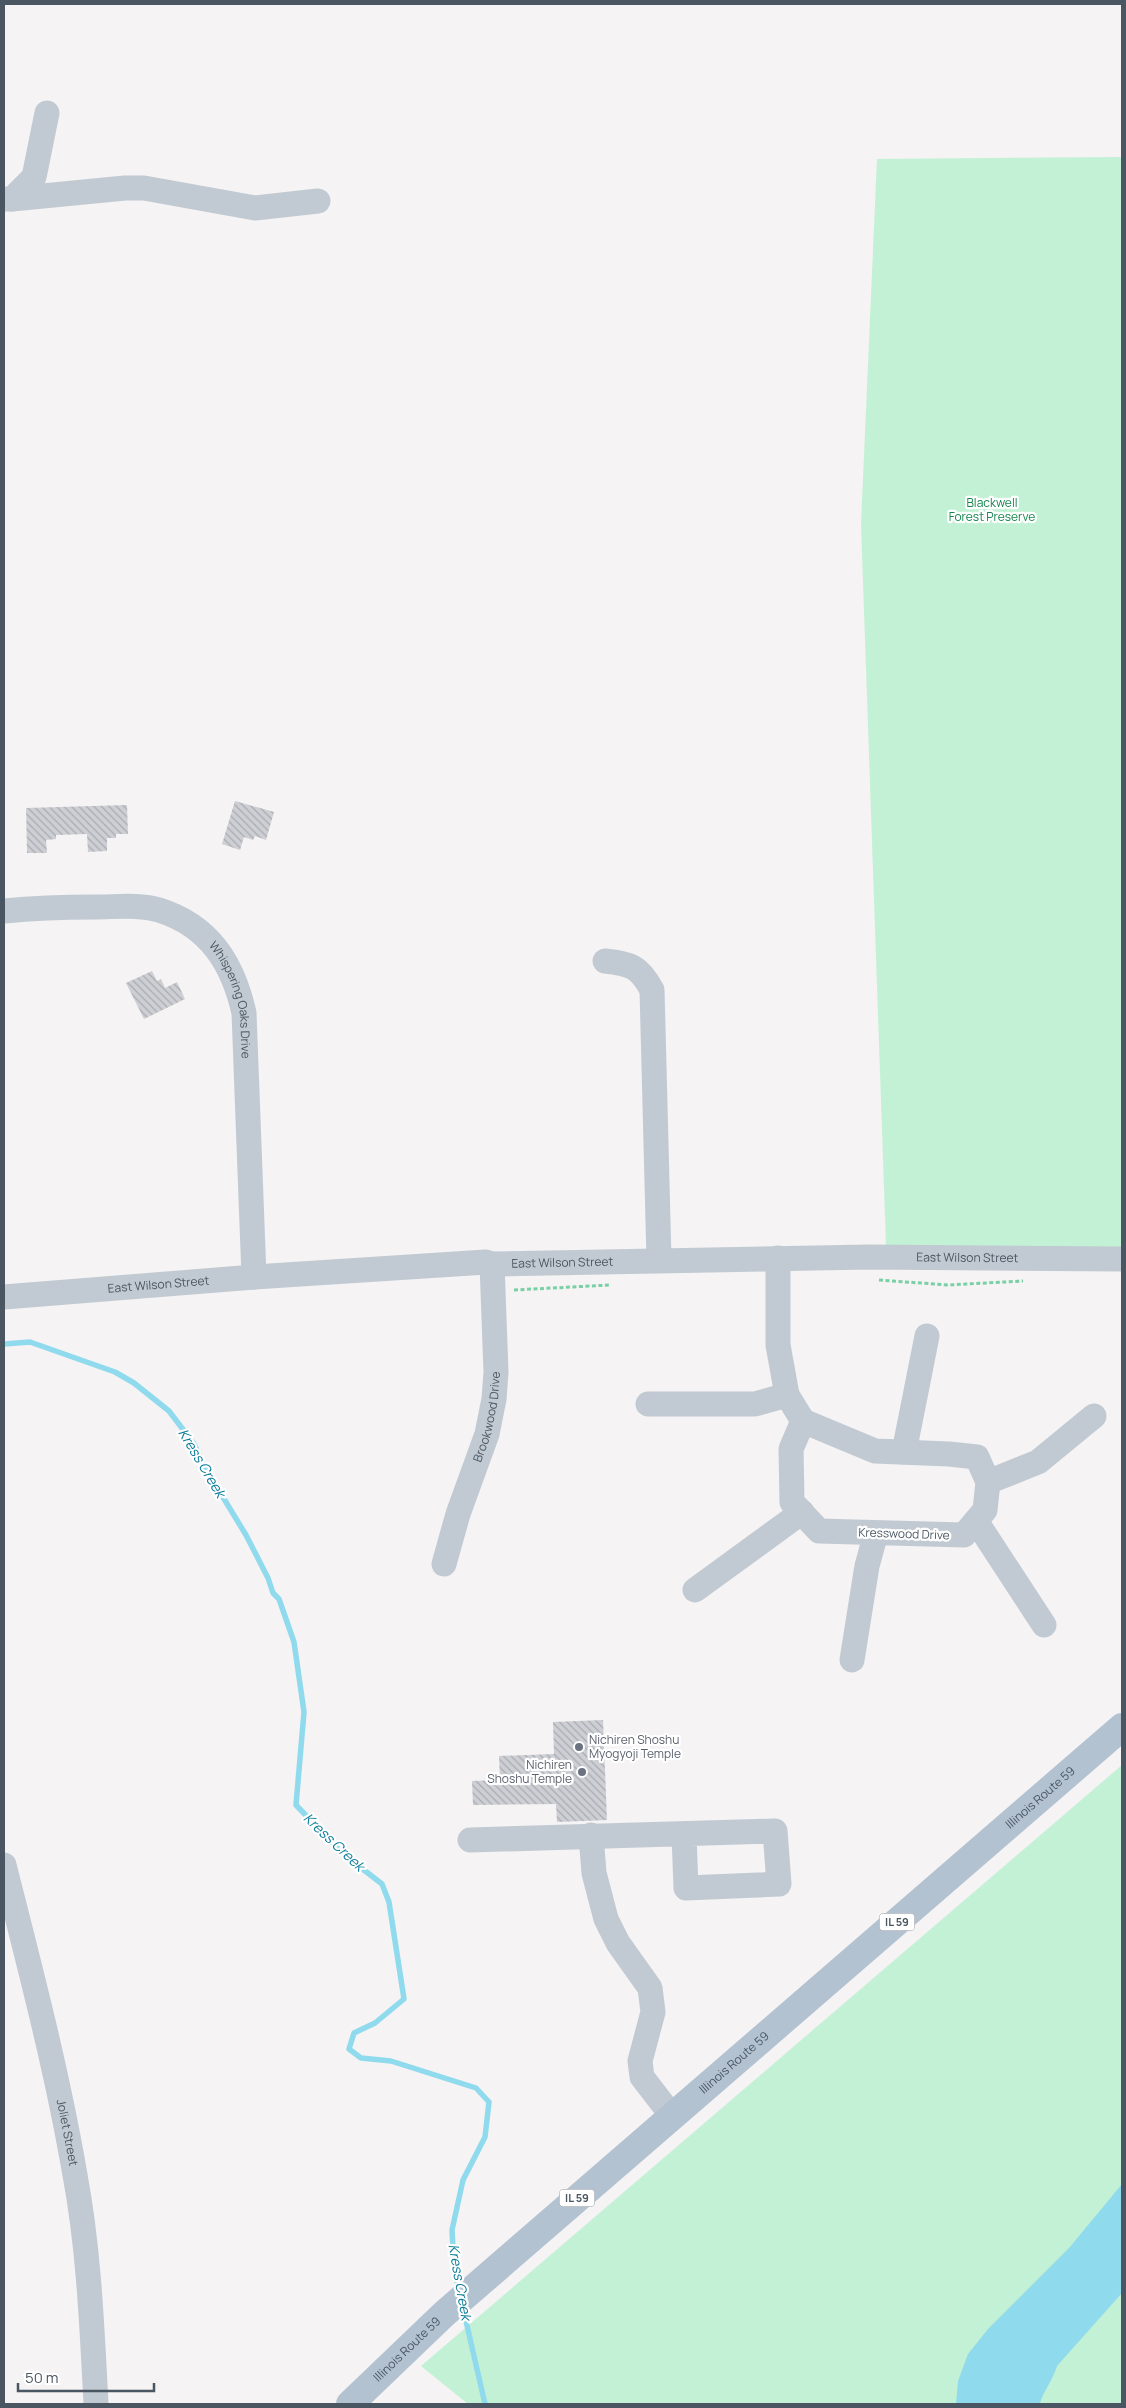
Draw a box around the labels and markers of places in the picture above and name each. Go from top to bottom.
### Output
place label: Nichiren Shoshu Myogyoji Temple [589,1731,681,1762]
marker: Nichiren Shoshu Myogyoji Temple [573,1741,585,1753]
place label: Nichiren Shoshu Temple [487,1756,572,1787]
marker: Nichiren Shoshu Temple [576,1766,588,1778]

